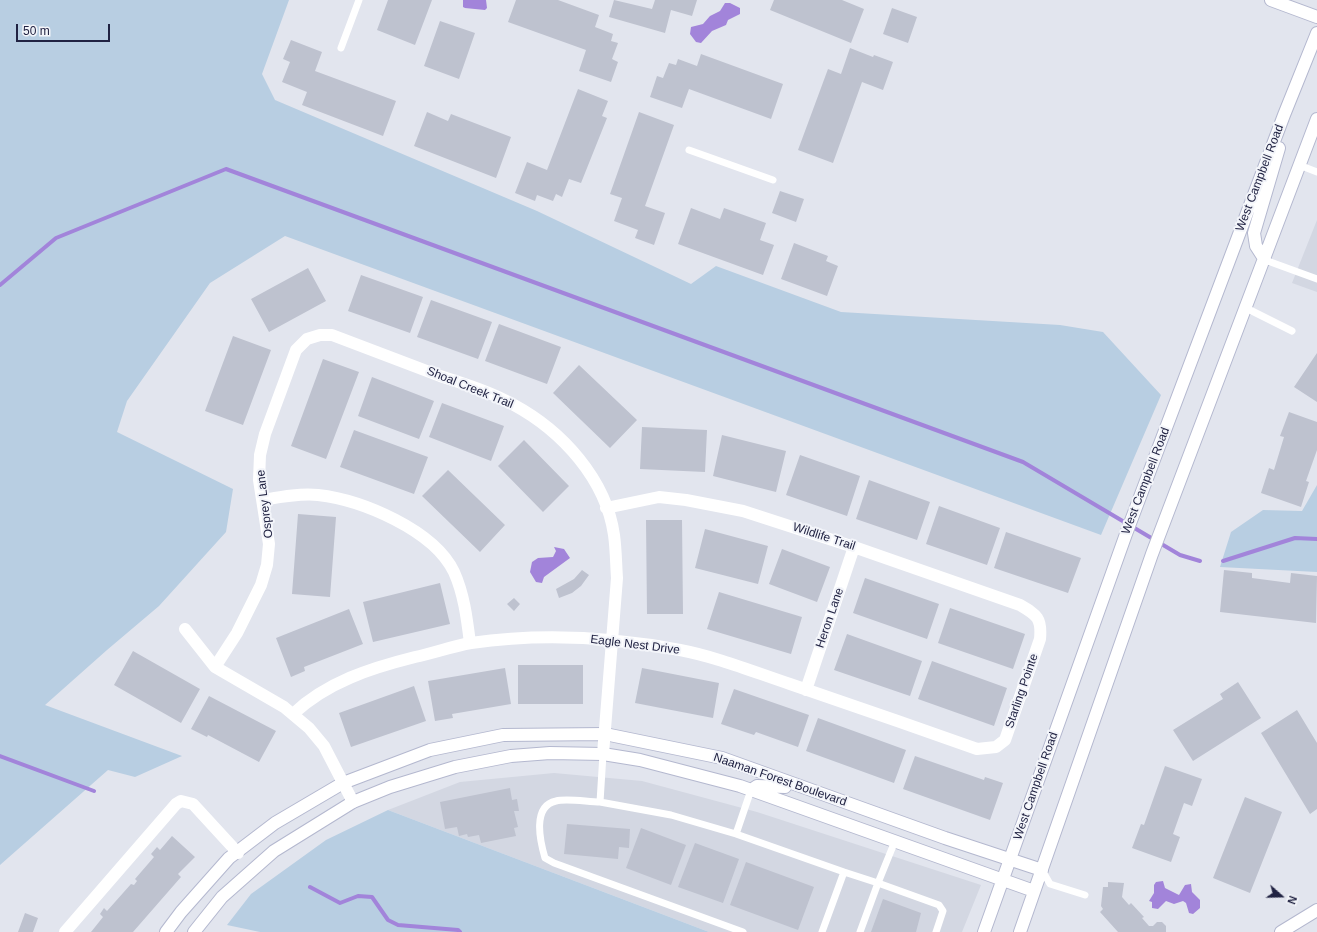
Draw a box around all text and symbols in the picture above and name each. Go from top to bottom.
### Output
scale bar [18,16,112,42]
text: 50 m [23,24,50,38]
street label: West Campbell Road [1233,123,1287,233]
street label: Shoal Creek Trail [425,364,515,412]
street label: West Campbell Road [1119,426,1173,536]
street label: Osprey Lane [254,469,276,539]
street label: Wildlife Trail [791,520,857,554]
street label: Heron Lane [813,586,847,650]
street label: Eagle Nest Drive [589,632,681,658]
street label: Starling Pointe [1002,652,1042,730]
street label: West Campbell Road [1011,730,1061,842]
street label: Naaman Forest Boulevard [711,750,849,810]
north arrow [1261,876,1301,916]
text: N [1285,894,1299,906]

